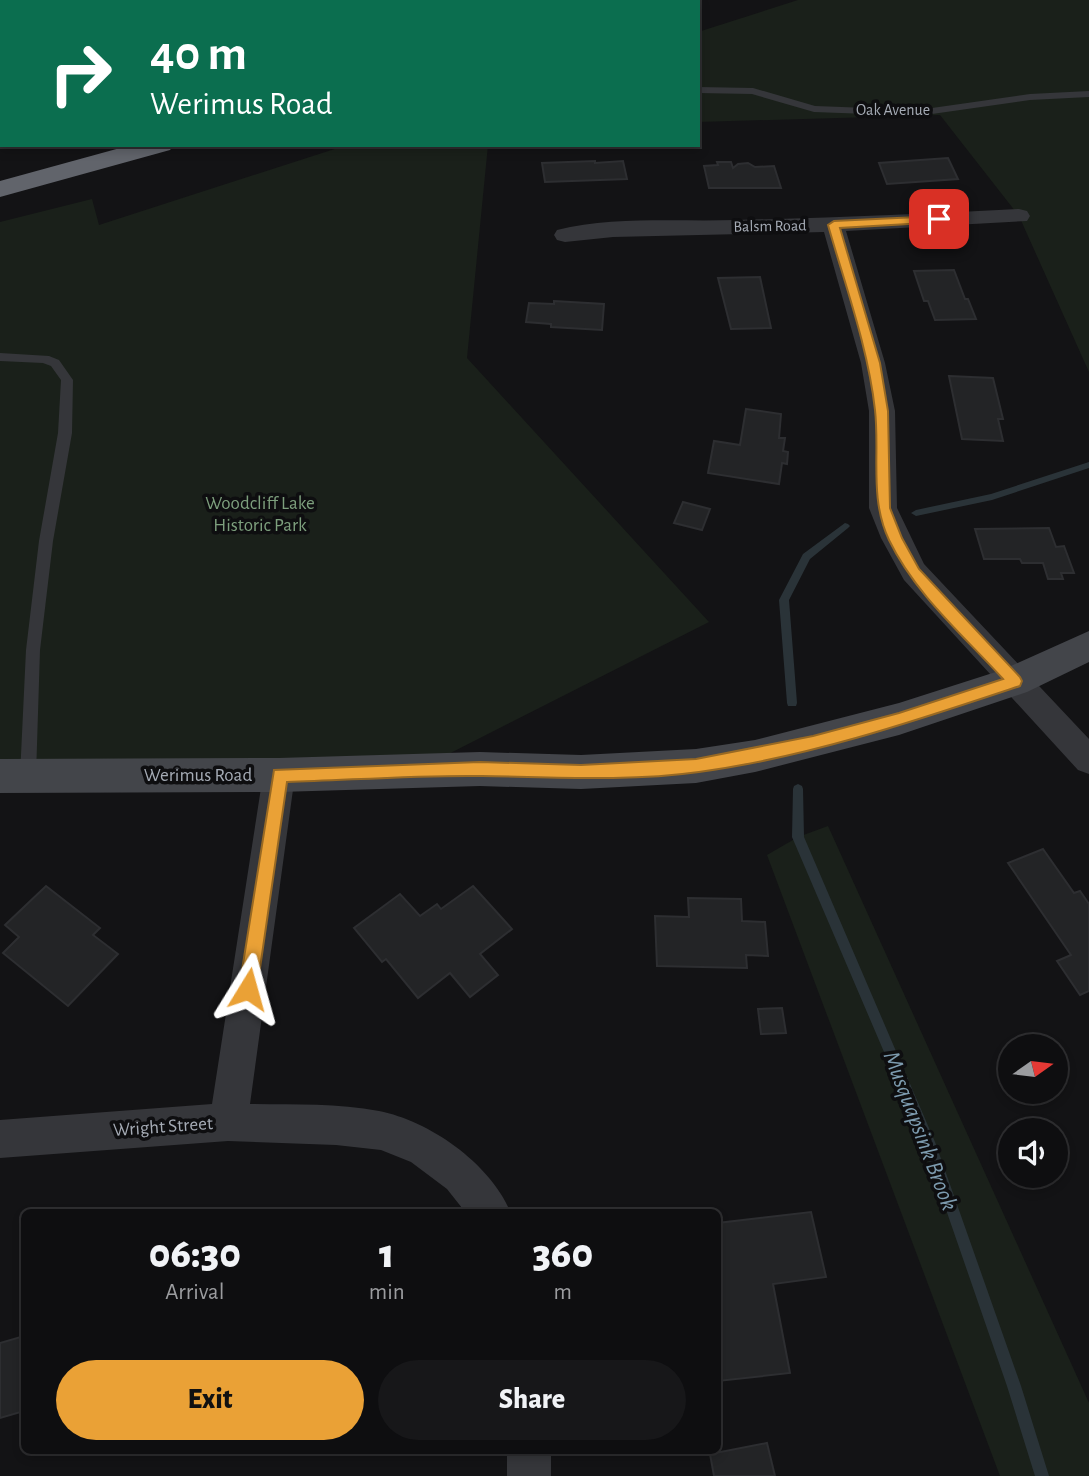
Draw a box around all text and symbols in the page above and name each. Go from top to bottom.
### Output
icon: right [35,28,126,119]
text: 40 m [150,30,247,79]
text: Werimus Road [150,88,333,120]
street label: Oak Avenue [856,102,930,118]
pin [909,189,969,249]
icon: arrive [920,200,958,238]
street label: Balsm Road [733,217,807,235]
park label: Woodcliff Lake Historic Park [205,494,315,535]
street label: Werimus Road [144,766,252,785]
position arrow [211,952,285,1026]
north arrow [998,1034,1068,1104]
map controls [998,1034,1068,1188]
water label: Musquapsink Brook [879,1048,961,1214]
street label: Wright Street [113,1114,213,1140]
button: sound [998,1118,1068,1188]
text: 06:30 [149,1233,241,1275]
text: 1 [379,1233,394,1275]
text: 360 [532,1233,593,1275]
text: Arrival [165,1281,224,1304]
text: min [369,1281,405,1304]
text: m [554,1281,572,1304]
button: Exit [56,1360,364,1440]
button: Share [378,1360,686,1440]

